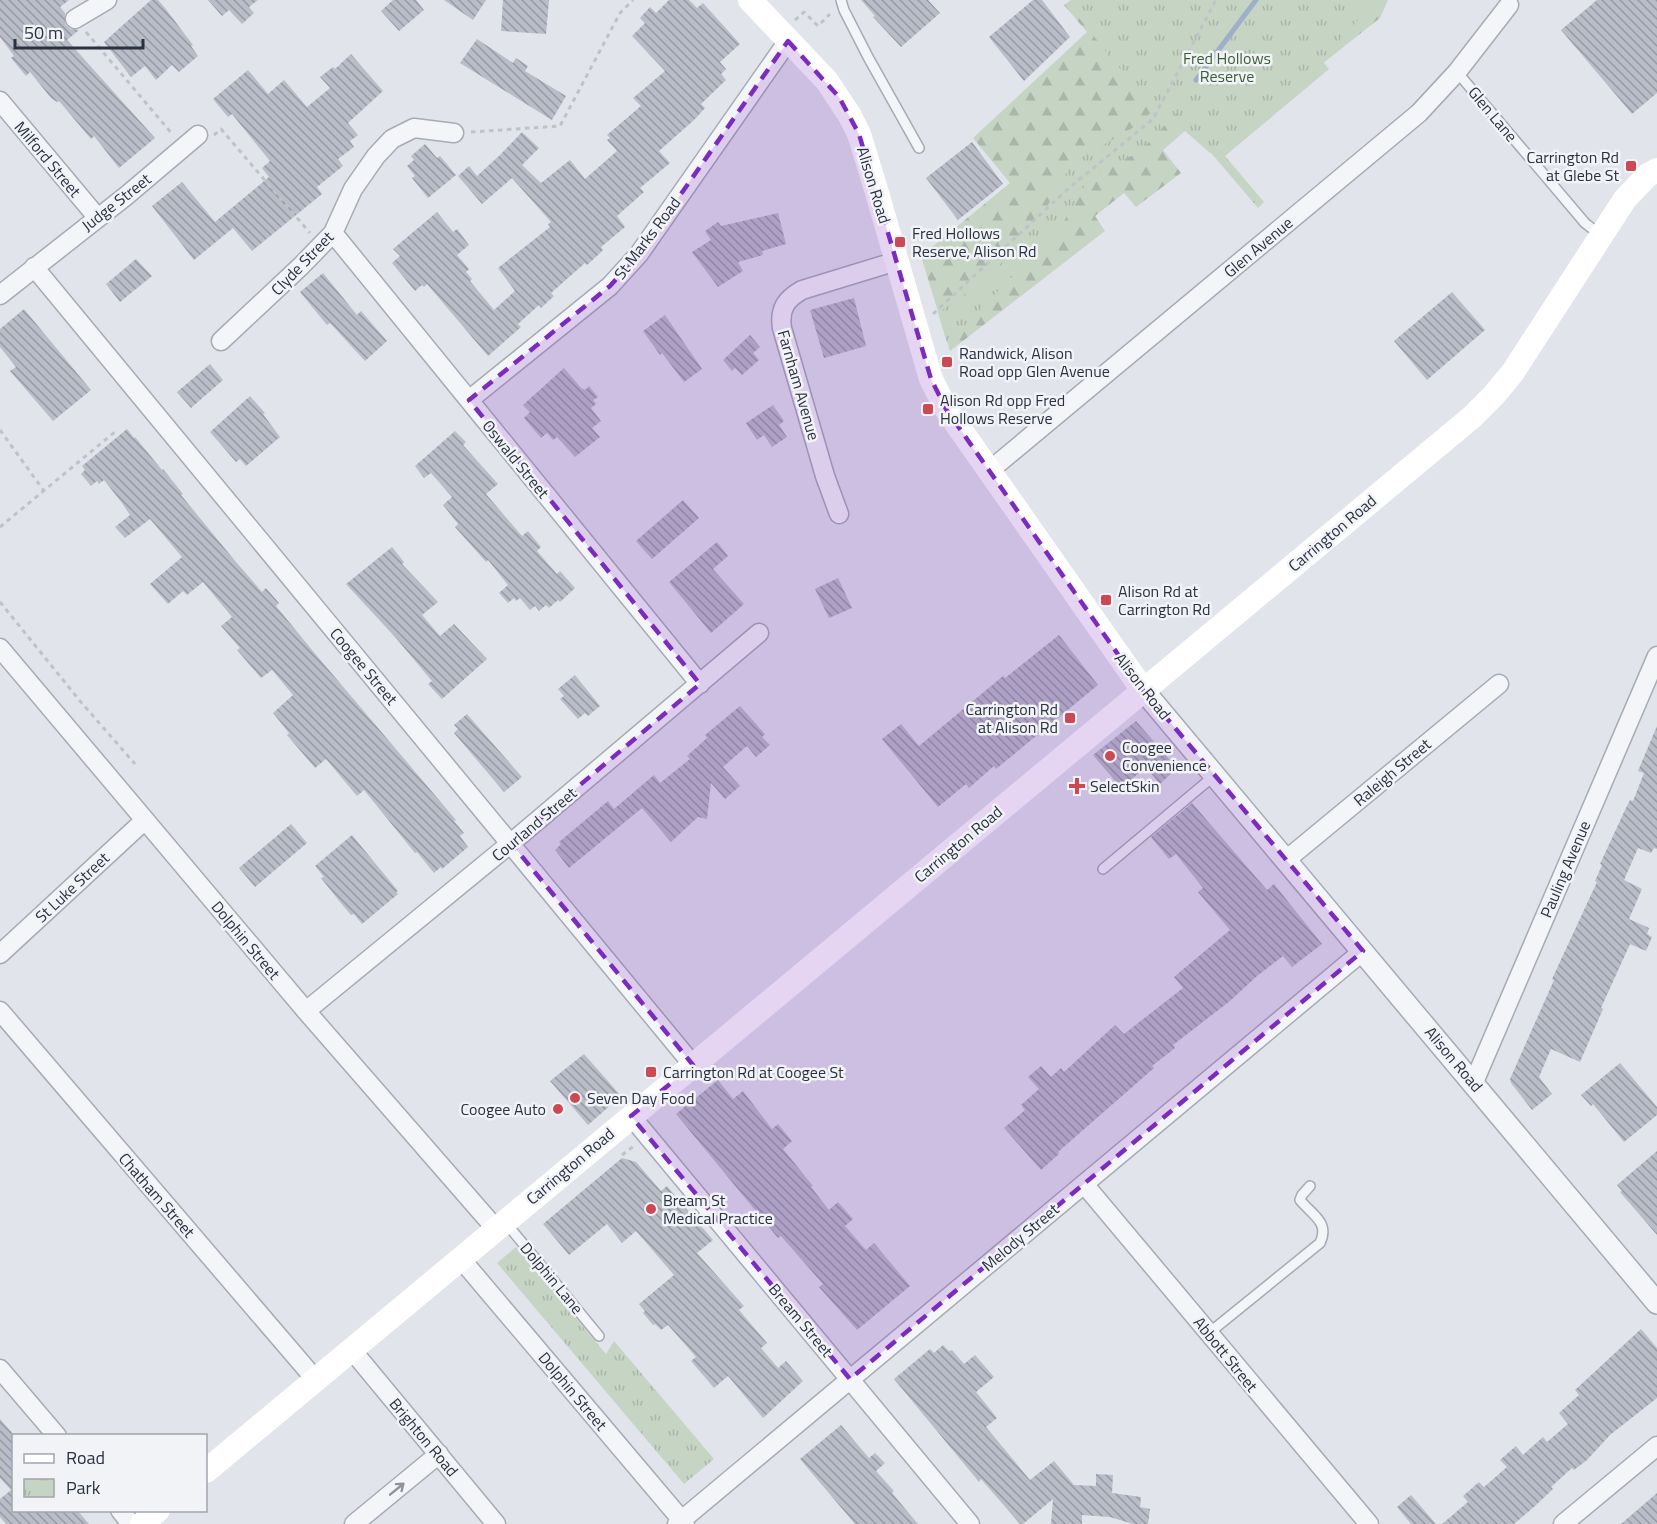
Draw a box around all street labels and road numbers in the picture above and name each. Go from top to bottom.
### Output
street label: Glen Lane [1463,81,1523,147]
street label: Milford Street [9,116,87,203]
street label: Alison Road [851,144,897,226]
street label: Judge Street [76,167,156,237]
street label: St Marks Road [608,192,686,284]
street label: Glen Avenue [1218,211,1298,283]
street label: Clyde Street [265,225,339,301]
street label: Farnham Avenue [772,327,826,443]
street label: Oswald Street [477,415,555,504]
street label: Carrington Road [1283,489,1381,577]
street label: Coogee Street [324,622,404,710]
street label: Alison Road [1109,647,1177,725]
street label: Raleigh Street [1348,732,1436,812]
street label: Courland Street [486,781,582,867]
street label: Carrington Road [909,800,1007,888]
street label: Pauling Avenue [1534,817,1596,921]
street label: St Luke Street [29,846,115,928]
street label: Dolphin Street [206,895,286,985]
street label: Alison Road [1419,1021,1489,1097]
street label: Carrington Road [521,1122,619,1210]
street label: Chatham Street [113,1147,201,1243]
street label: Melody Street [976,1197,1064,1277]
street label: Dolphin Lane [515,1237,589,1319]
street label: Bream Street [763,1278,839,1362]
street label: Abbott Street [1188,1311,1264,1397]
street label: Dolphin Street [533,1346,613,1436]
street label: Brighton Road [384,1392,464,1482]

